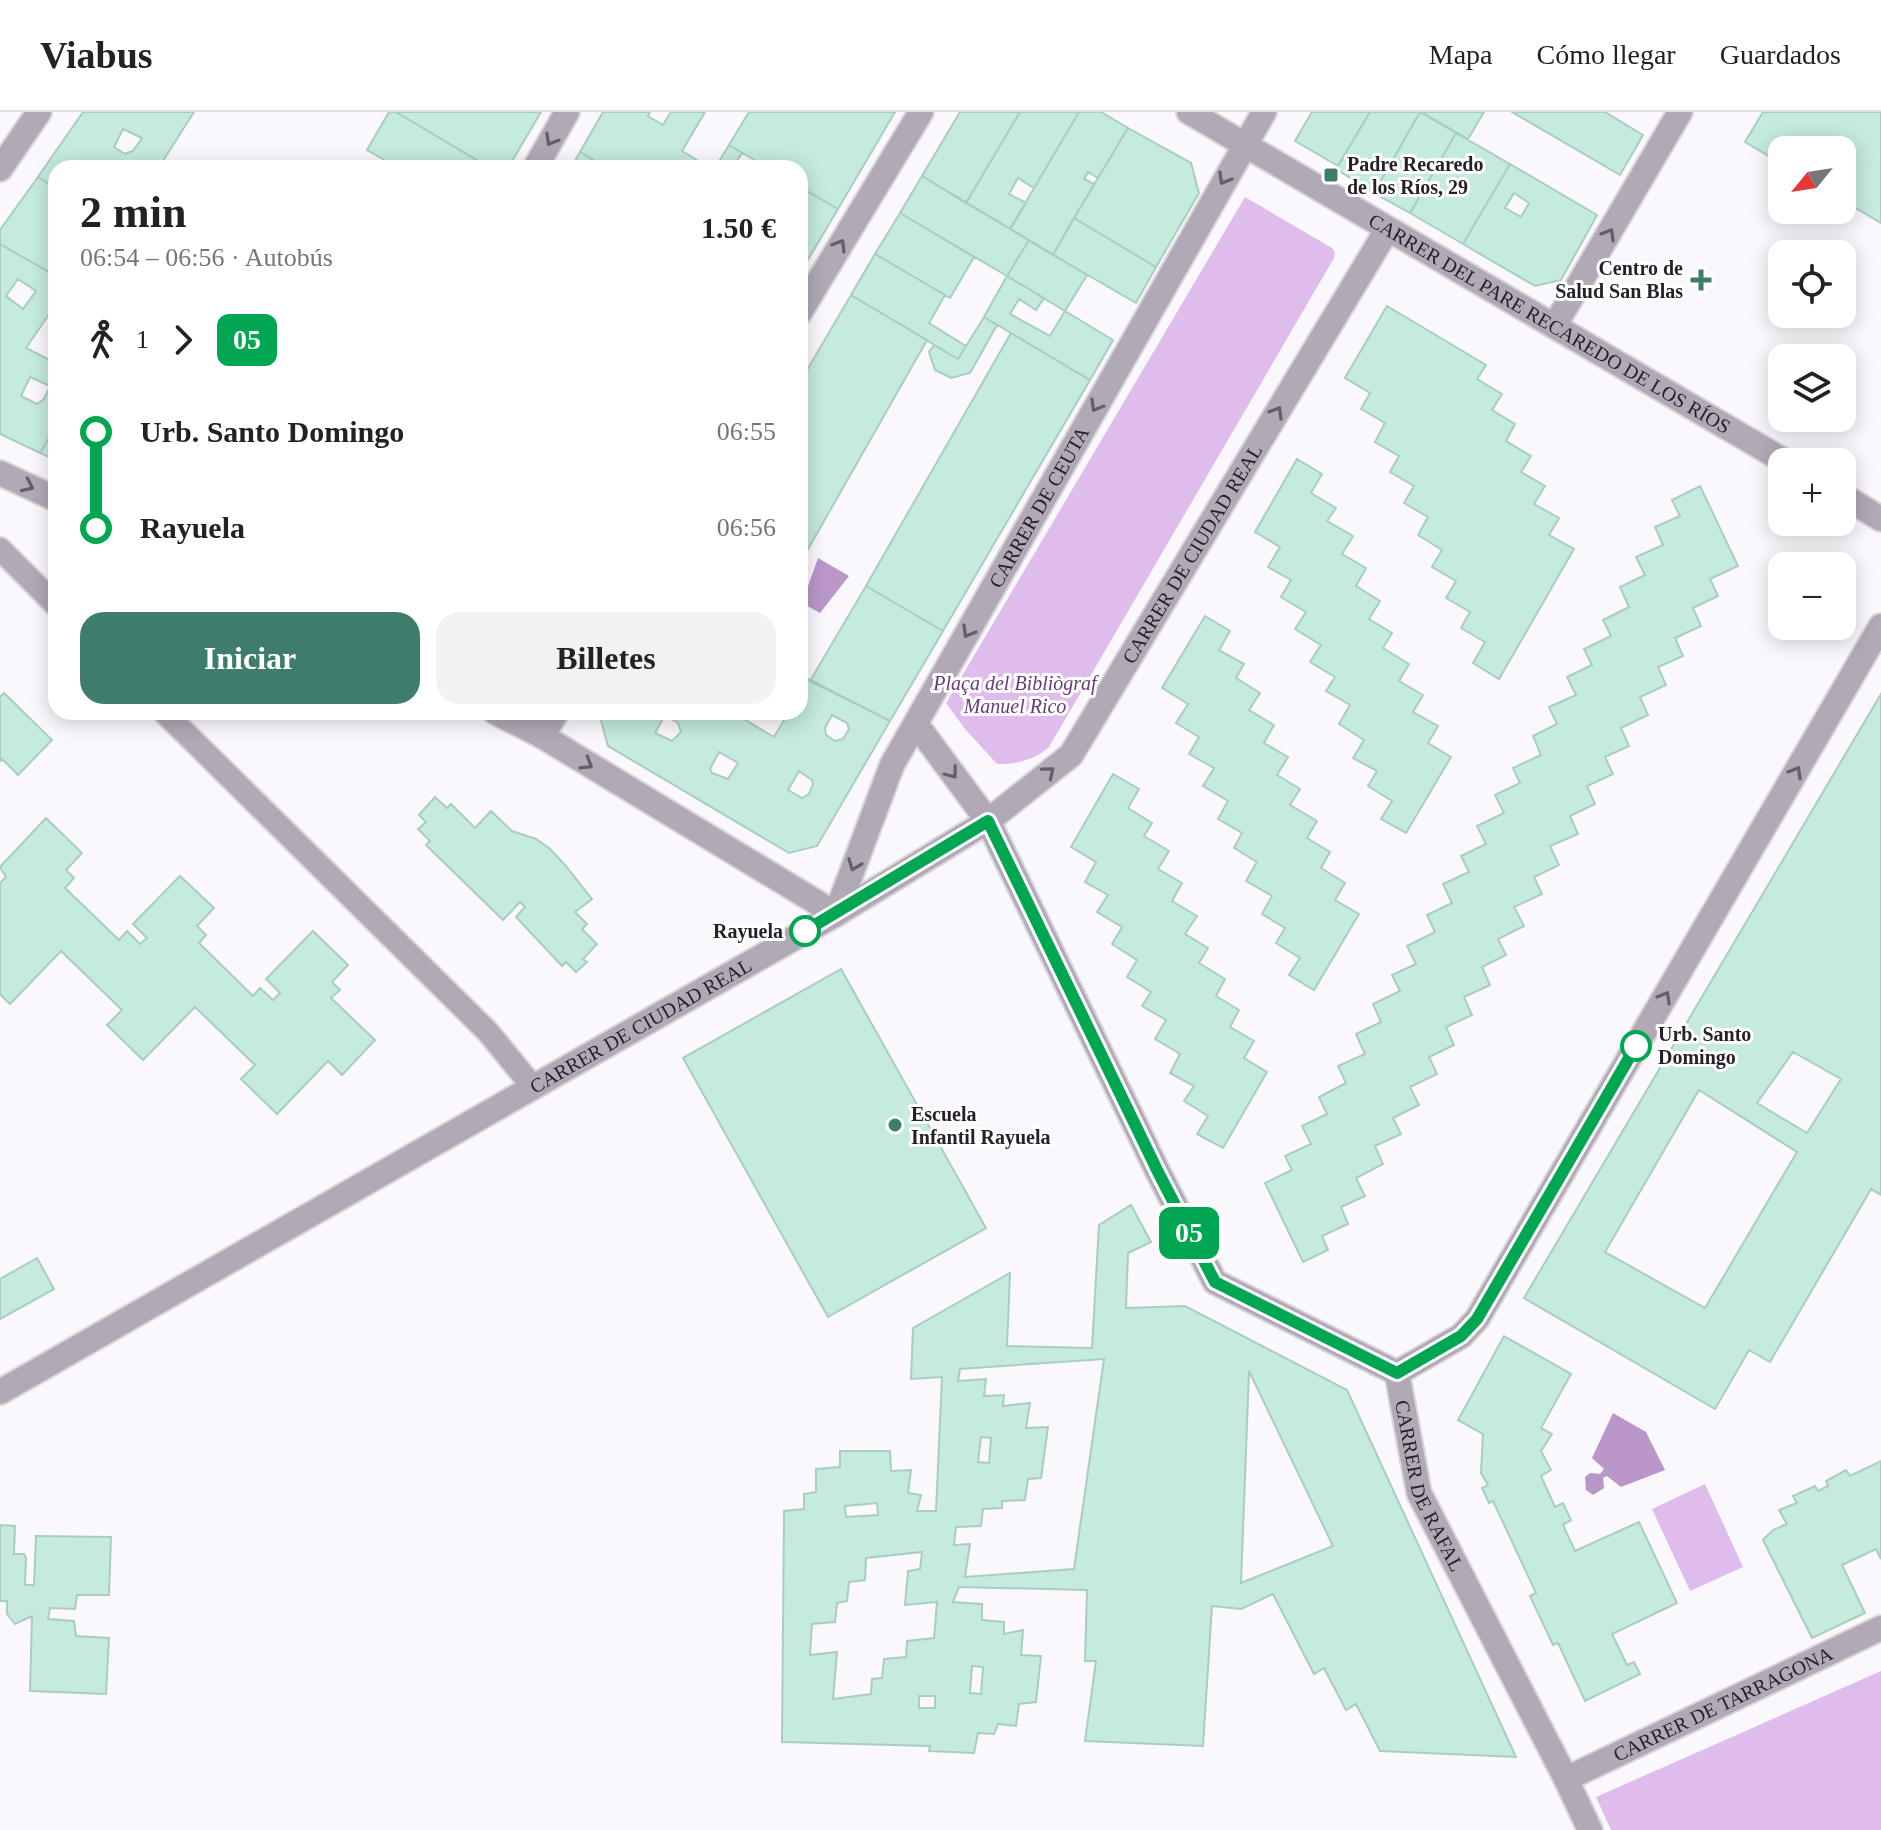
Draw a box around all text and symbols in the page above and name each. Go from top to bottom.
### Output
text: Viabus [40,34,153,76]
text: Mapa [1429,39,1493,70]
text: Cómo llegar [1537,39,1676,70]
text: Guardados [1720,39,1841,70]
one-way arrow [545,131,561,146]
north arrow [1768,136,1856,224]
map controls [1768,136,1856,640]
place label: Padre Recaredo de los Ríos, 29 [1347,153,1483,198]
marker: Padre Recaredo de los Ríos, 29 [1322,166,1340,184]
one-way arrow [1218,170,1234,185]
text: 2 min [80,188,186,237]
street label: CARRER DEL PARE RECAREDO DE LOS RÍOS [1365,209,1734,438]
text: 1.50 € [701,211,776,244]
one-way arrow [1599,228,1615,242]
one-way arrow [831,239,846,254]
button: locate [1768,240,1856,328]
text: 06:54 – 06:56 · Autobús [80,243,333,272]
place label: Centro de Salud San Blas [1555,257,1683,302]
marker: Centro de Salud San Blas [1690,269,1712,291]
icon: walk [80,318,124,362]
icon: forward [161,318,205,362]
text: 05 [233,324,261,355]
text: 1 [136,325,149,354]
button: layers [1768,344,1856,432]
one-way arrow [1090,397,1106,411]
one-way arrow [1267,406,1283,421]
text: Urb. Santo Domingo [140,415,404,448]
text: 06:55 [717,417,776,446]
street label: CARRER DE CEUTA [984,422,1094,592]
street label: CARRER DE CIUDAD REAL [1118,440,1266,667]
button: + [1768,448,1856,536]
one-way arrow [20,476,34,492]
text: Rayuela [140,511,245,544]
text: 06:56 [717,513,776,542]
button: − [1768,552,1856,640]
button: Iniciar [80,612,420,704]
button: Billetes [436,612,776,704]
one-way arrow [962,623,978,638]
park label: Plaça del Bibliògraf Manuel Rico [932,672,1099,717]
one-way arrow [578,754,593,769]
one-way arrow [942,764,957,778]
one-way arrow [1786,766,1801,781]
one-way arrow [1040,768,1055,782]
one-way arrow [847,857,864,871]
marker: Rayuela [790,916,820,946]
place label: Rayuela [713,920,783,943]
street label: CARRER DE CIUDAD REAL [526,954,755,1098]
one-way arrow [1655,991,1671,1006]
place label: Urb. Santo Domingo [1658,1023,1751,1069]
marker: Urb. Santo Domingo [1621,1031,1651,1061]
place label: Escuela Infantil Rayuela [911,1103,1050,1149]
marker: Escuela Infantil Rayuela [886,1116,904,1134]
line badge: 05 [1153,1207,1225,1259]
text: 05 [1175,1217,1203,1248]
street label: CARRER DE RAFAL [1391,1398,1468,1575]
street label: CARRER DE TARRAGONA [1610,1642,1837,1766]

